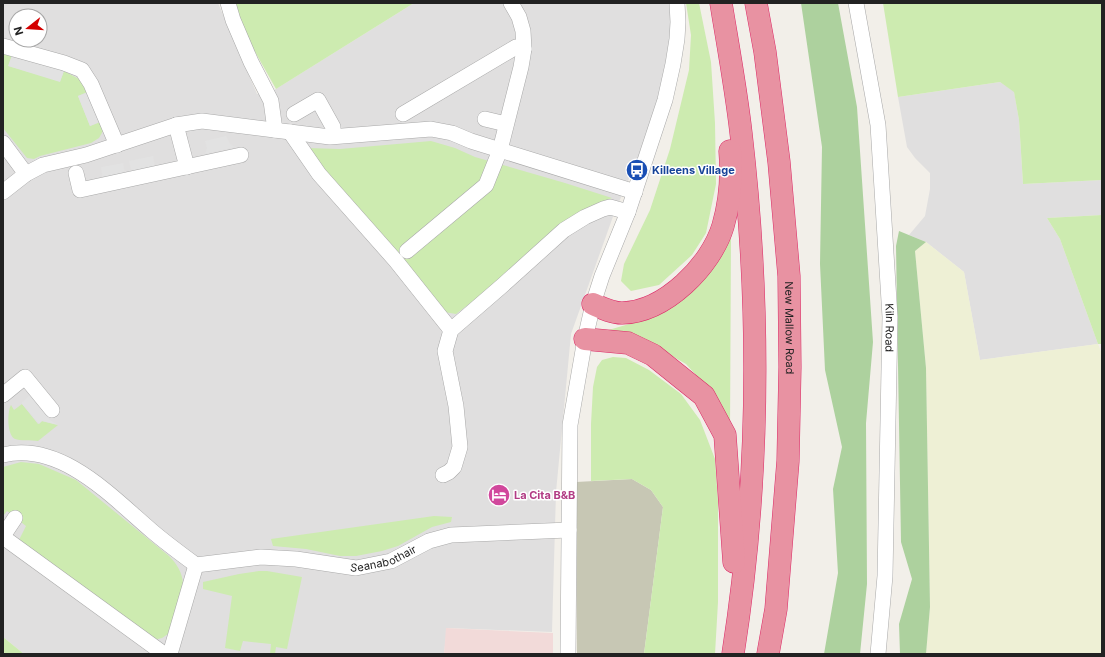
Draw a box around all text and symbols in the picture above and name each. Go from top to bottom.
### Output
north arrow [8,8,48,48]
text: N [11,25,26,37]
bus stop icon: Killeens Village [624,157,650,183]
place label: Killeens Village [652,163,735,177]
street label: New Mallow Road [782,281,797,375]
street label: Kiln Road [882,303,897,352]
hotel icon: La Cita B&B [486,482,512,508]
place label: La Cita B&B [514,488,575,502]
street label: Seanabothair [349,542,419,575]

